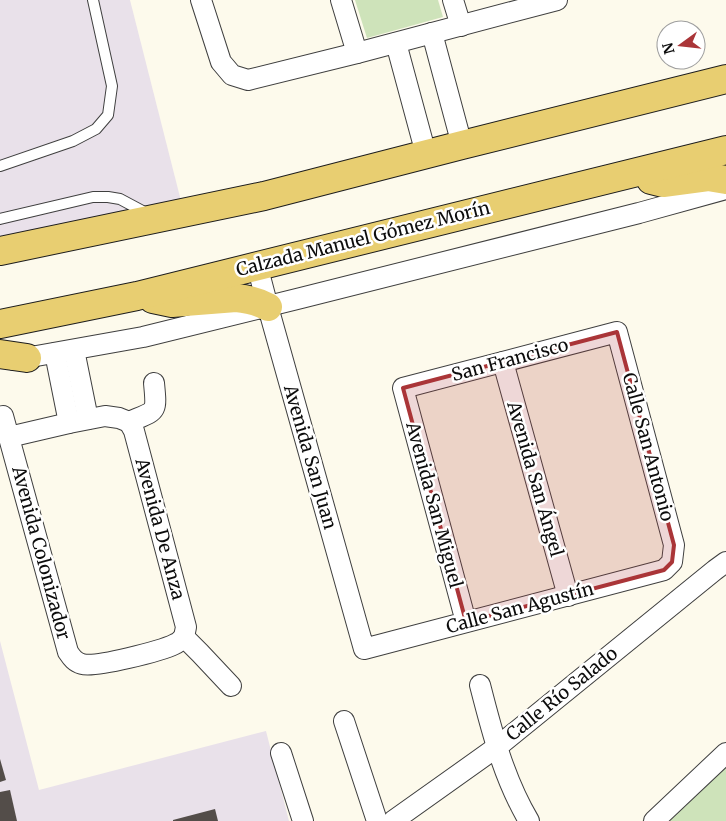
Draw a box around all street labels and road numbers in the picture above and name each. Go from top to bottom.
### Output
street label: Calzada Manuel Gómez Morín [234,196,492,281]
street label: San Francisco [449,333,571,386]
street label: Calle San Antonio [618,370,679,524]
street label: Avenida San Juan [279,381,342,532]
street label: Avenida San Ángel [502,398,569,560]
street label: Avenida San Miguel [401,418,468,591]
street label: Avenida De Anza [130,455,191,603]
street label: Avenida Colonizador [7,463,76,642]
street label: Calle San Agustín [444,577,596,638]
street label: Calle Río Salado [501,642,622,746]

